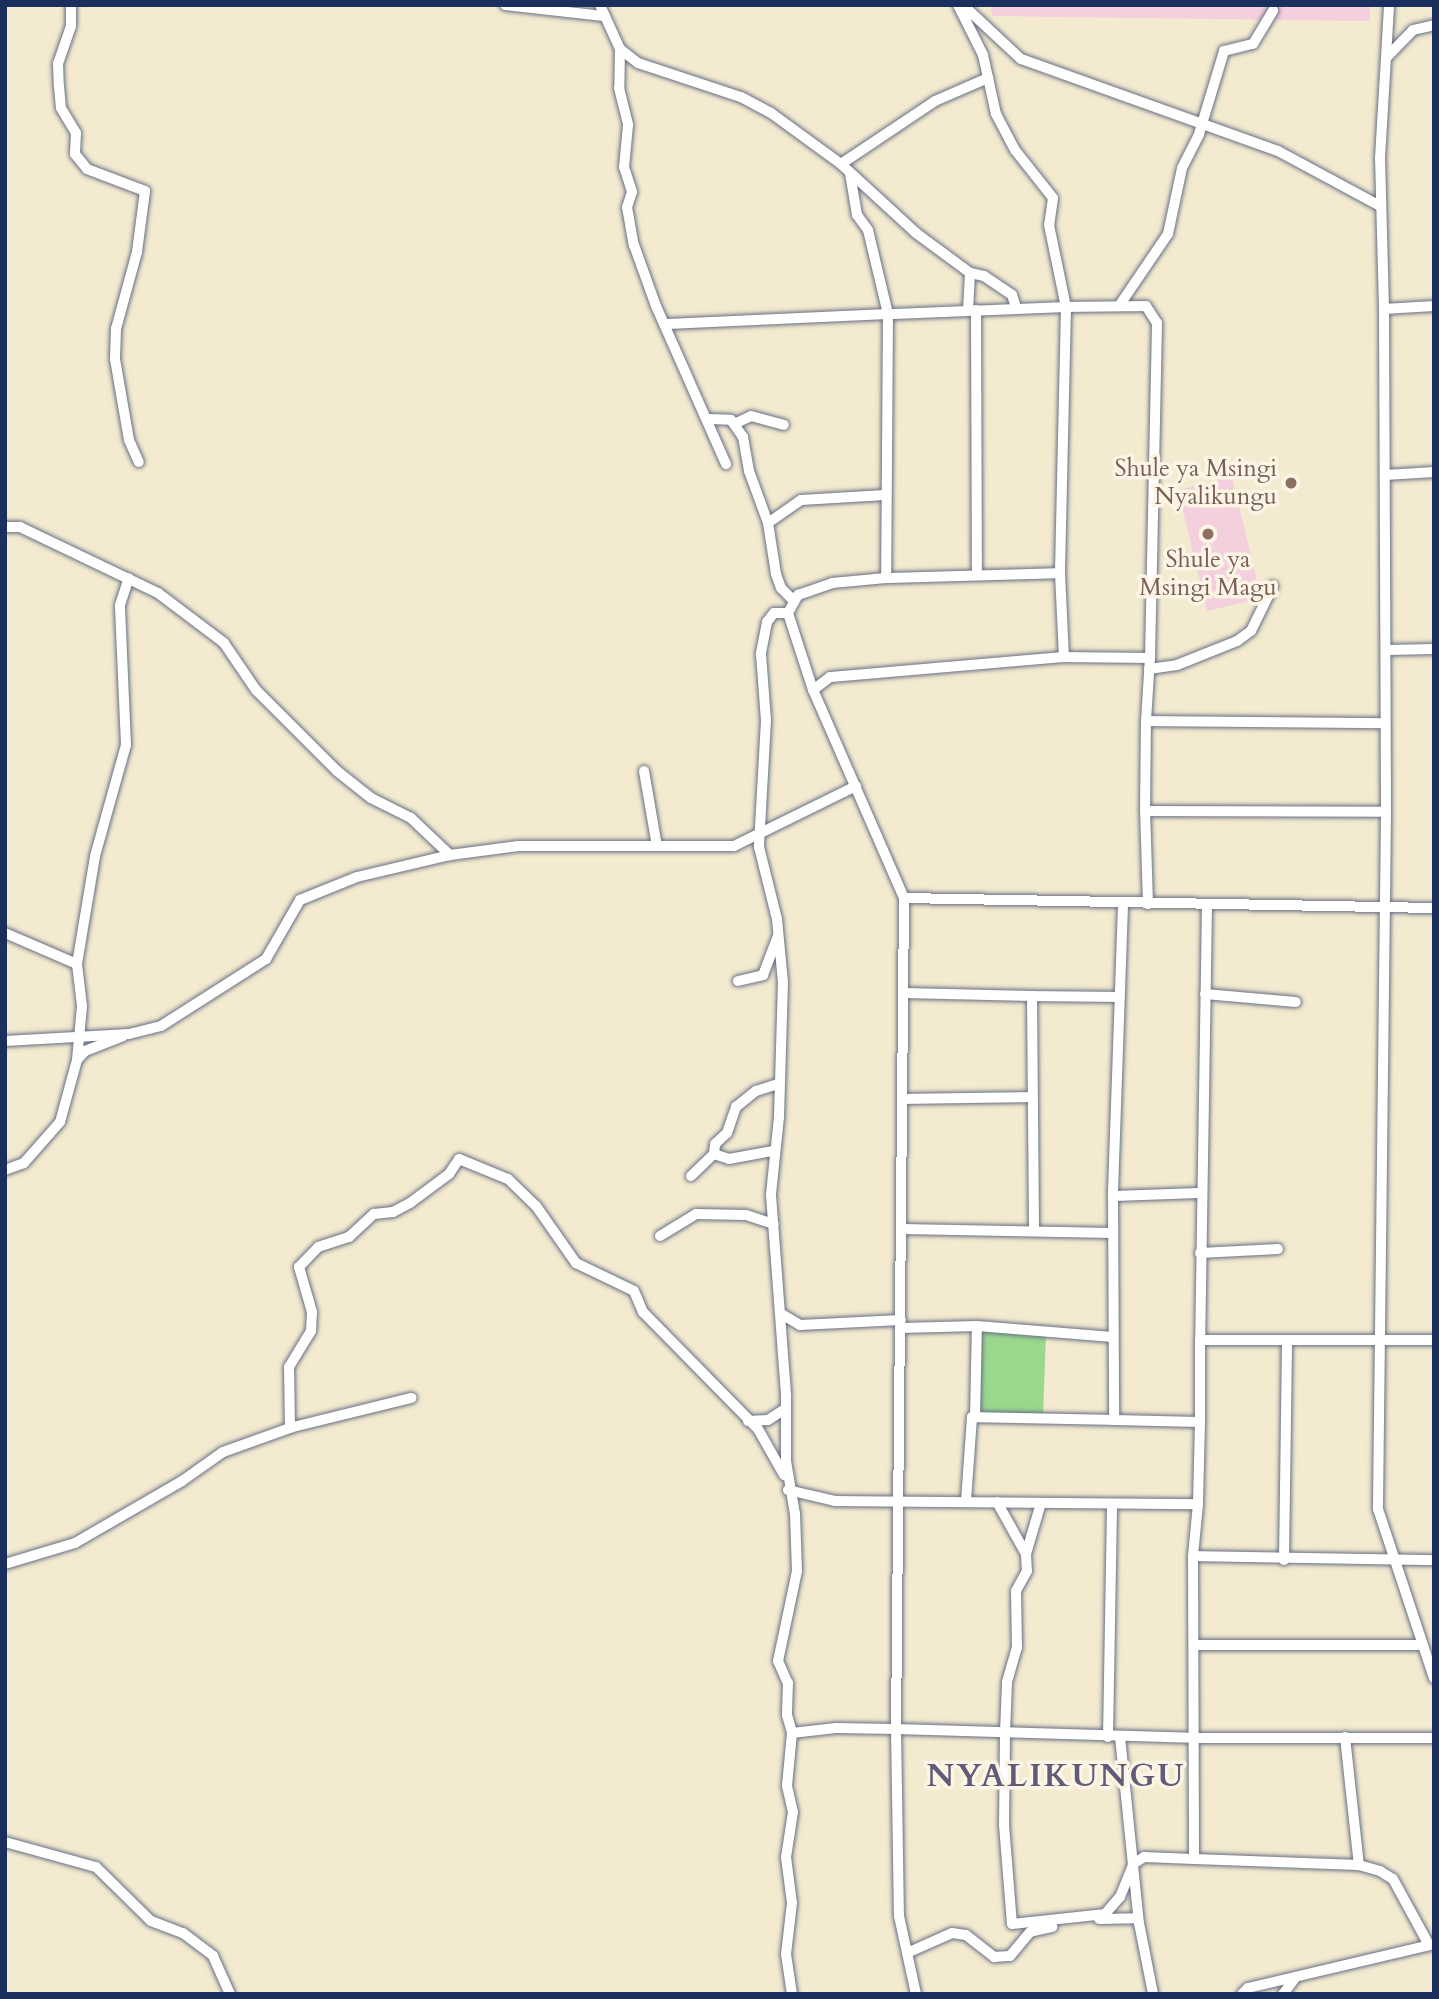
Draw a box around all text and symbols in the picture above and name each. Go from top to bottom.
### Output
place label: Shule ya Msingi Nyalikungu [1114,455,1277,511]
marker: Shule ya Msingi Nyalikungu [1283,475,1299,491]
marker: Shule ya Msingi Magu [1200,526,1216,542]
place label: Shule ya Msingi Magu [1139,546,1277,602]
district label: NYALIKUNGU [928,1757,1184,1795]

